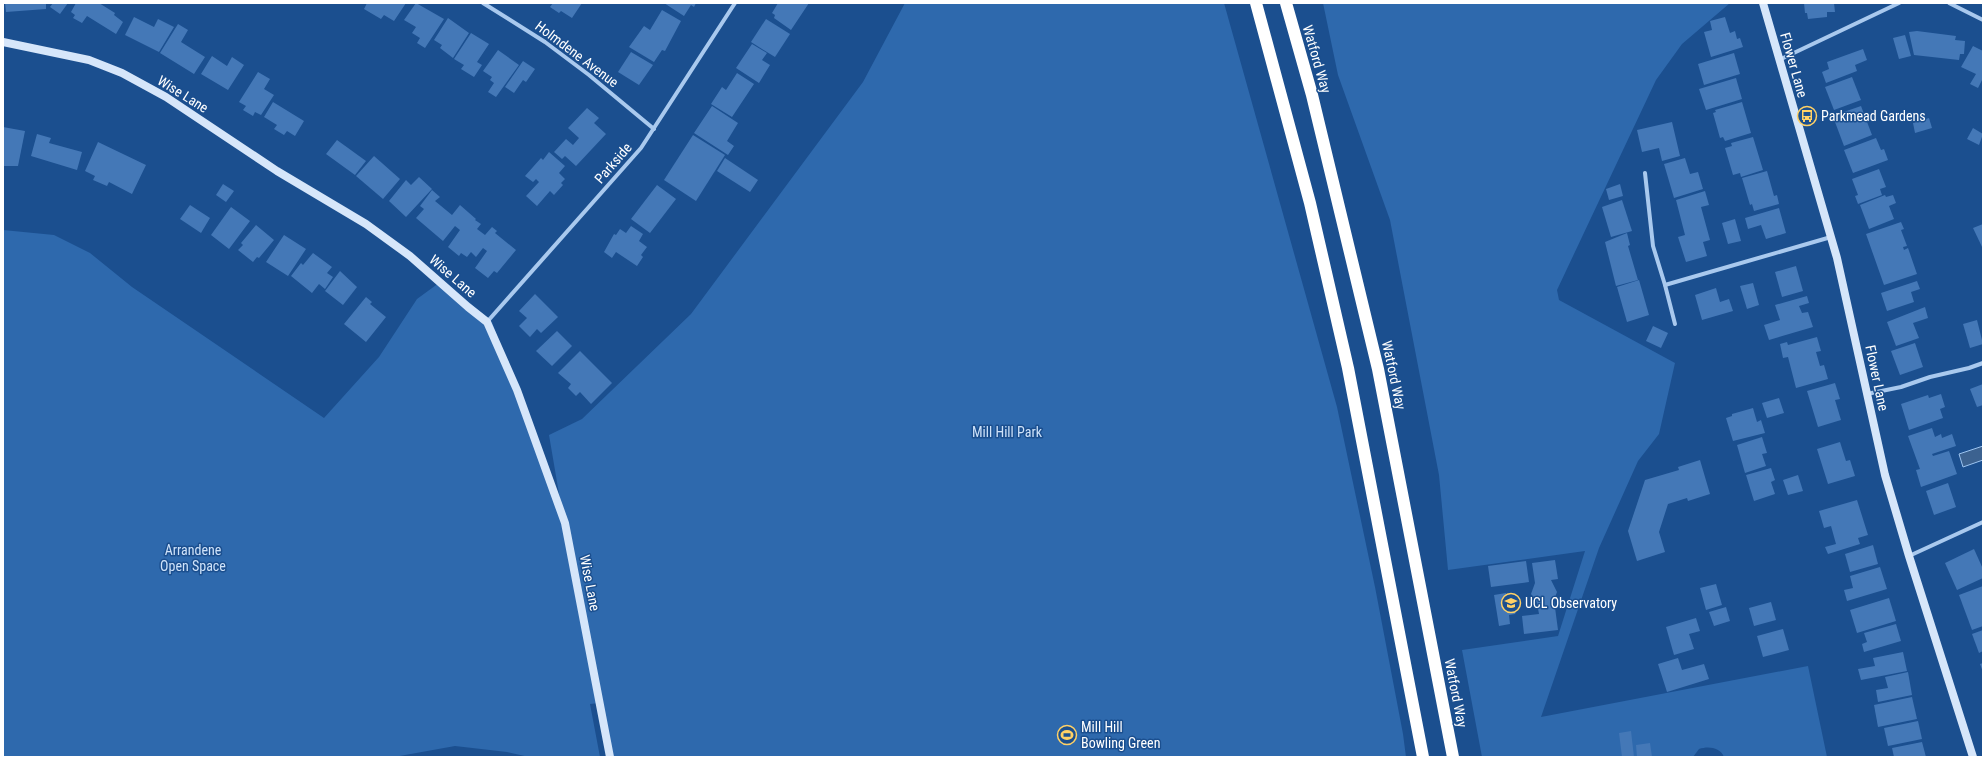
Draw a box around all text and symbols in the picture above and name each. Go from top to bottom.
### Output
street label: Holmdene Avenue [532,18,622,91]
street label: Watford Way [1300,23,1334,95]
street label: Flower Lane [1777,31,1811,100]
street label: Wise Lane [155,72,212,116]
bus stop icon: Parkmead Gardens [1796,105,1818,127]
place label: Parkmead Gardens [1821,108,1926,124]
street label: Parkside [591,139,635,186]
street label: Wise Lane [426,251,480,301]
street label: Watford Way [1379,339,1409,411]
street label: Flower Lane [1862,344,1892,413]
park label: Mill Hill Park [972,424,1043,440]
park label: Arrandene Open Space [160,542,226,574]
street label: Wise Lane [577,554,603,613]
school or university icon: UCL Observatory [1500,592,1522,614]
place label: UCL Observatory [1525,595,1617,611]
street label: Watford Way [1441,657,1471,729]
place label: Mill Hill Bowling Green [1081,719,1160,751]
sports icon: Mill Hill Bowling Green [1056,724,1078,746]

